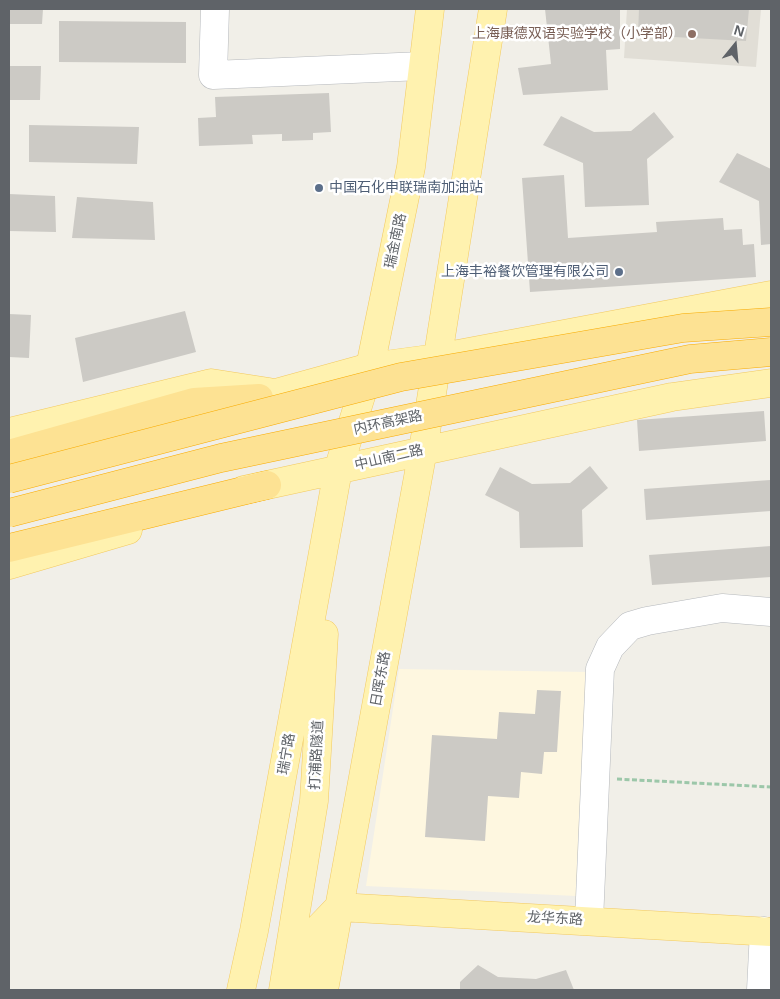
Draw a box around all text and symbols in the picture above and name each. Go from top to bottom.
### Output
north arrow [710,20,760,70]
text: N [732,22,747,40]
place label: 上海康德双语实验学校（小学部） [472,26,682,42]
marker: 上海康德双语实验学校（小学部） [686,28,698,40]
place label: 中国石化申联瑞南加油站 [329,180,483,196]
marker: 中国石化申联瑞南加油站 [313,182,325,194]
street label: 瑞金南路 [382,212,410,270]
place label: 上海丰裕餐饮管理有限公司 [441,264,609,280]
marker: 上海丰裕餐饮管理有限公司 [613,266,625,278]
street label: 内环高架路 [352,408,424,438]
street label: 中山南二路 [353,442,425,474]
street label: 日晖东路 [368,650,394,708]
street label: 打浦路隧道 [307,720,327,790]
street label: 瑞宁路 [275,732,299,776]
street label: 龙华东路 [527,909,583,929]

